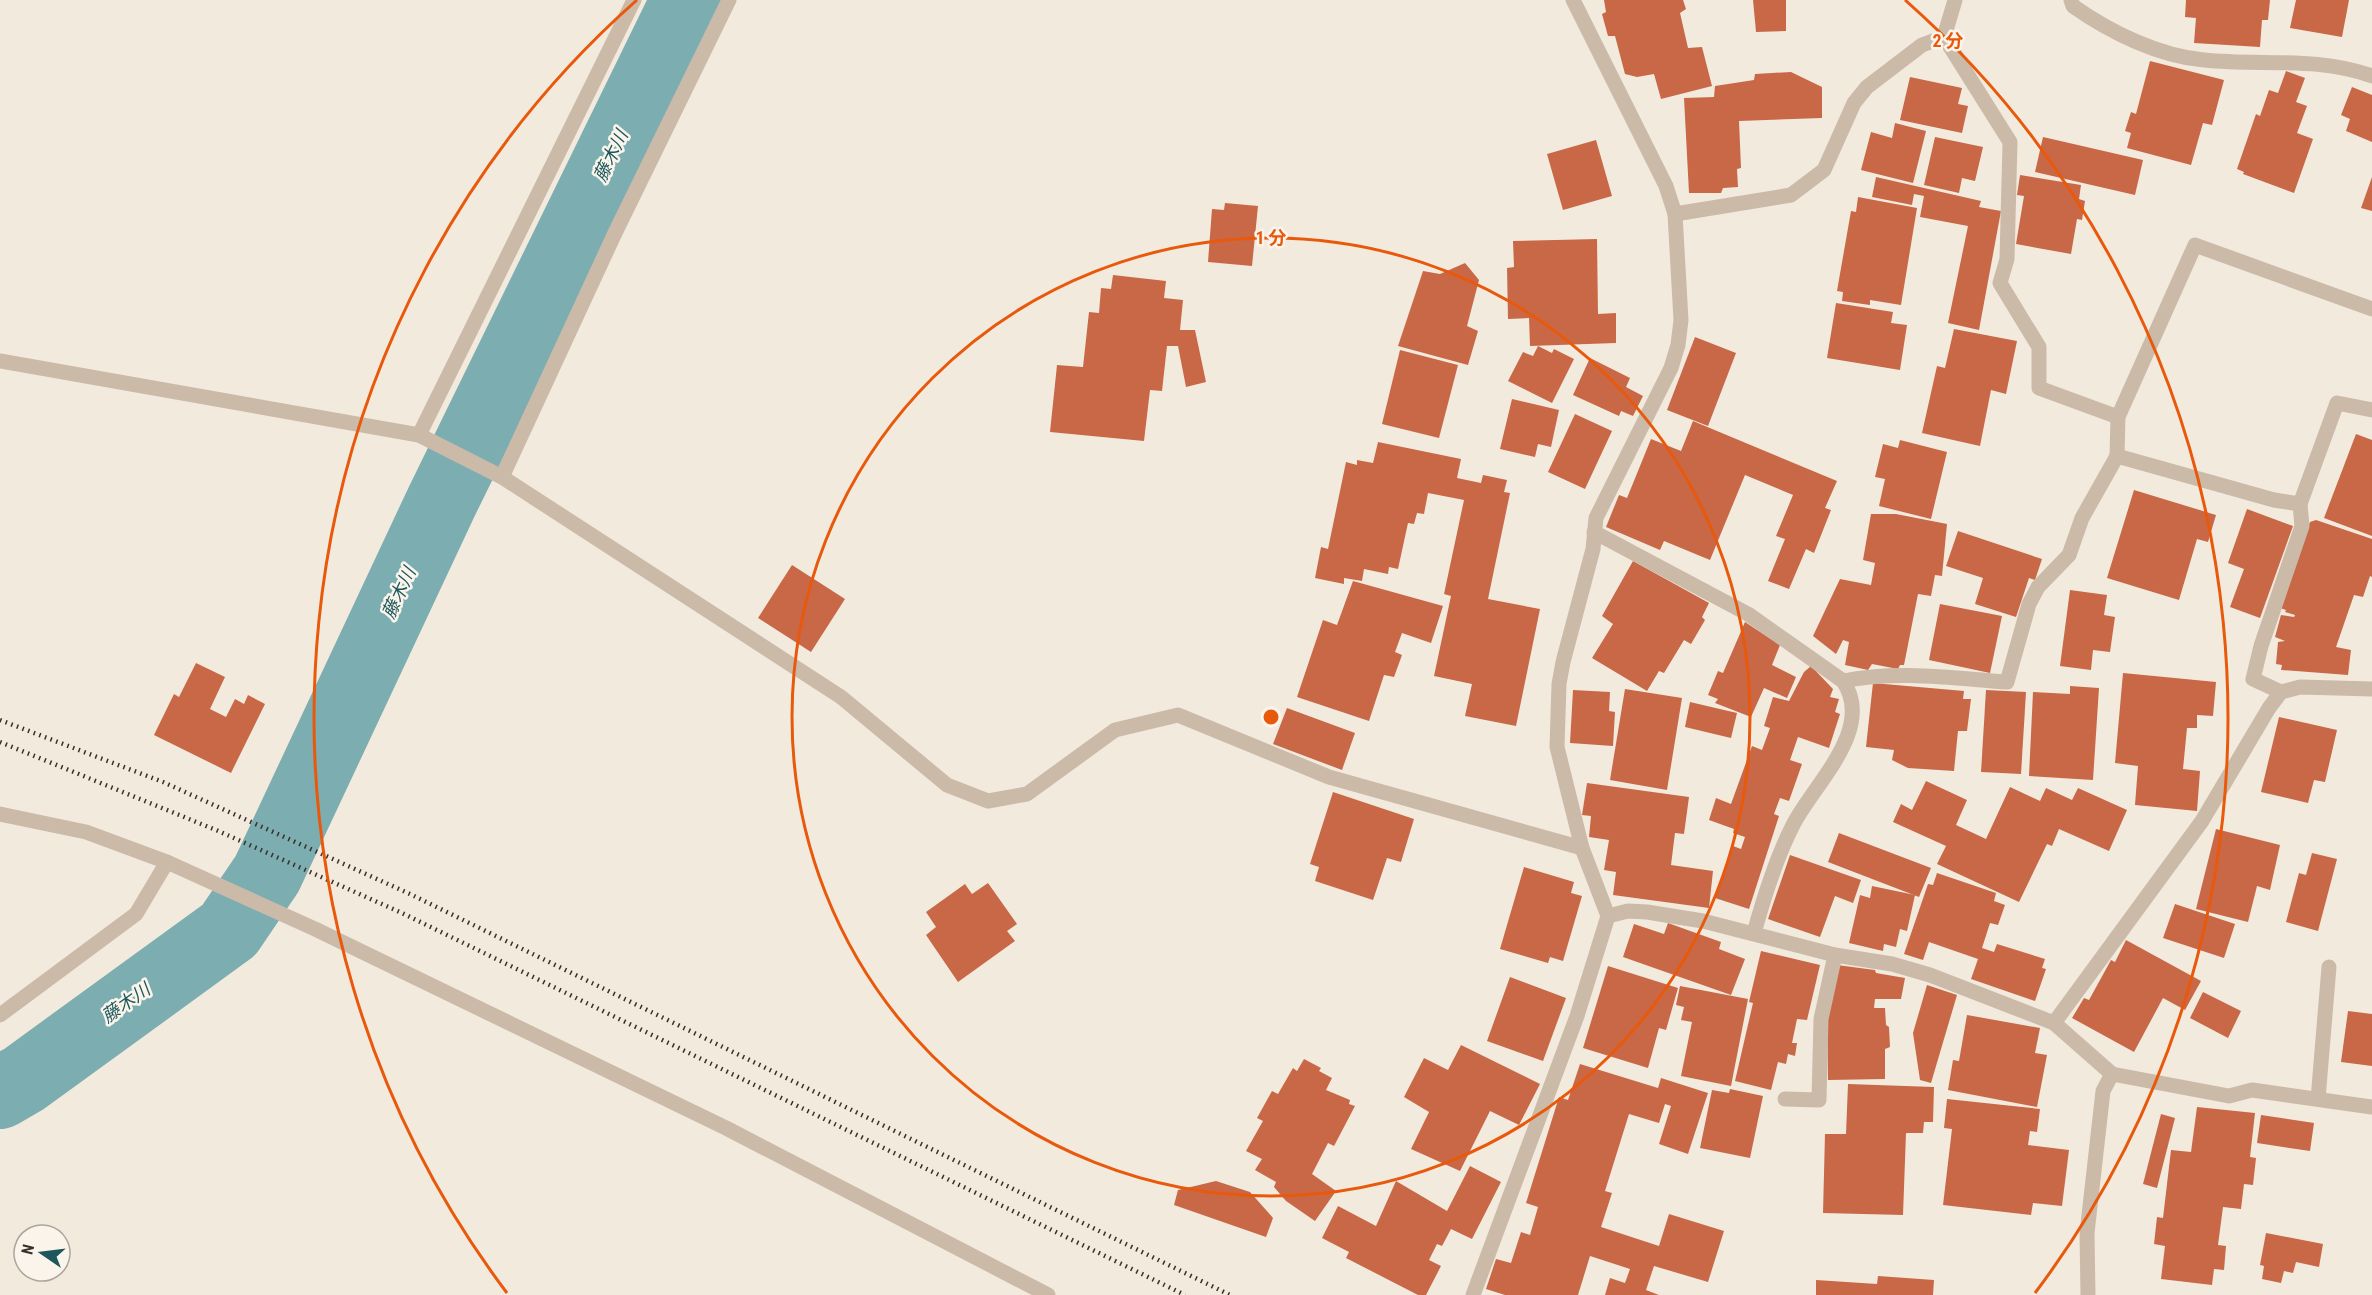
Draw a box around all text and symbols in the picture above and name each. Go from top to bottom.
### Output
text: 2 分 [1932,30,1964,51]
water label: 藤木川 [589,125,633,185]
text: 1 分 [1255,227,1287,248]
water label: 藤木川 [378,562,420,622]
centre of rings [1261,707,1281,727]
water label: 藤木川 [98,977,155,1027]
north arrow [12,1223,72,1283]
text: N [18,1242,38,1257]

